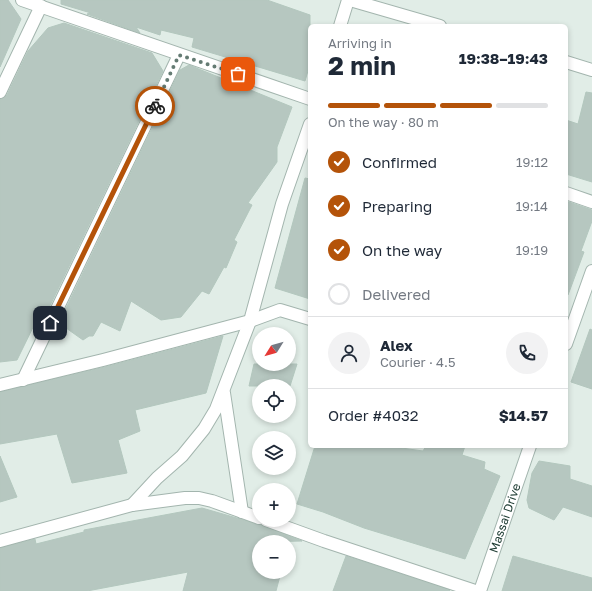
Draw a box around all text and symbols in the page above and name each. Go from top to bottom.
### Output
text: Arriving in [328,35,392,51]
text: 19:38–19:43 [459,49,548,67]
text: 2 min [328,50,396,81]
pin [221,57,255,91]
icon: bag [227,63,249,85]
courier [135,86,175,126]
icon: bike [144,95,166,117]
text: On the way · 80 m [328,114,439,130]
icon: check [328,151,350,173]
text: Confirmed [362,153,437,171]
text: 19:12 [516,154,548,170]
icon: check [328,195,350,217]
text: Preparing [362,197,432,215]
text: 19:14 [516,198,548,214]
icon: check [328,239,350,261]
text: On the way [362,241,442,259]
text: 19:19 [516,242,548,258]
text: Delivered [362,285,430,303]
pin [33,306,67,340]
icon: home [39,312,61,334]
north arrow [252,327,296,371]
map controls [252,327,296,579]
button: person [328,332,370,374]
button: phone [506,332,548,374]
text: Alex [380,336,413,354]
text: Courier · 4.5 [380,354,455,370]
button: locate [252,379,296,423]
text: Order #4032 [328,406,418,424]
text: $14.57 [499,406,548,424]
button: layers [252,431,296,475]
street label: Massai Drive [486,481,524,555]
button: + [252,483,296,527]
button: − [252,535,296,579]

